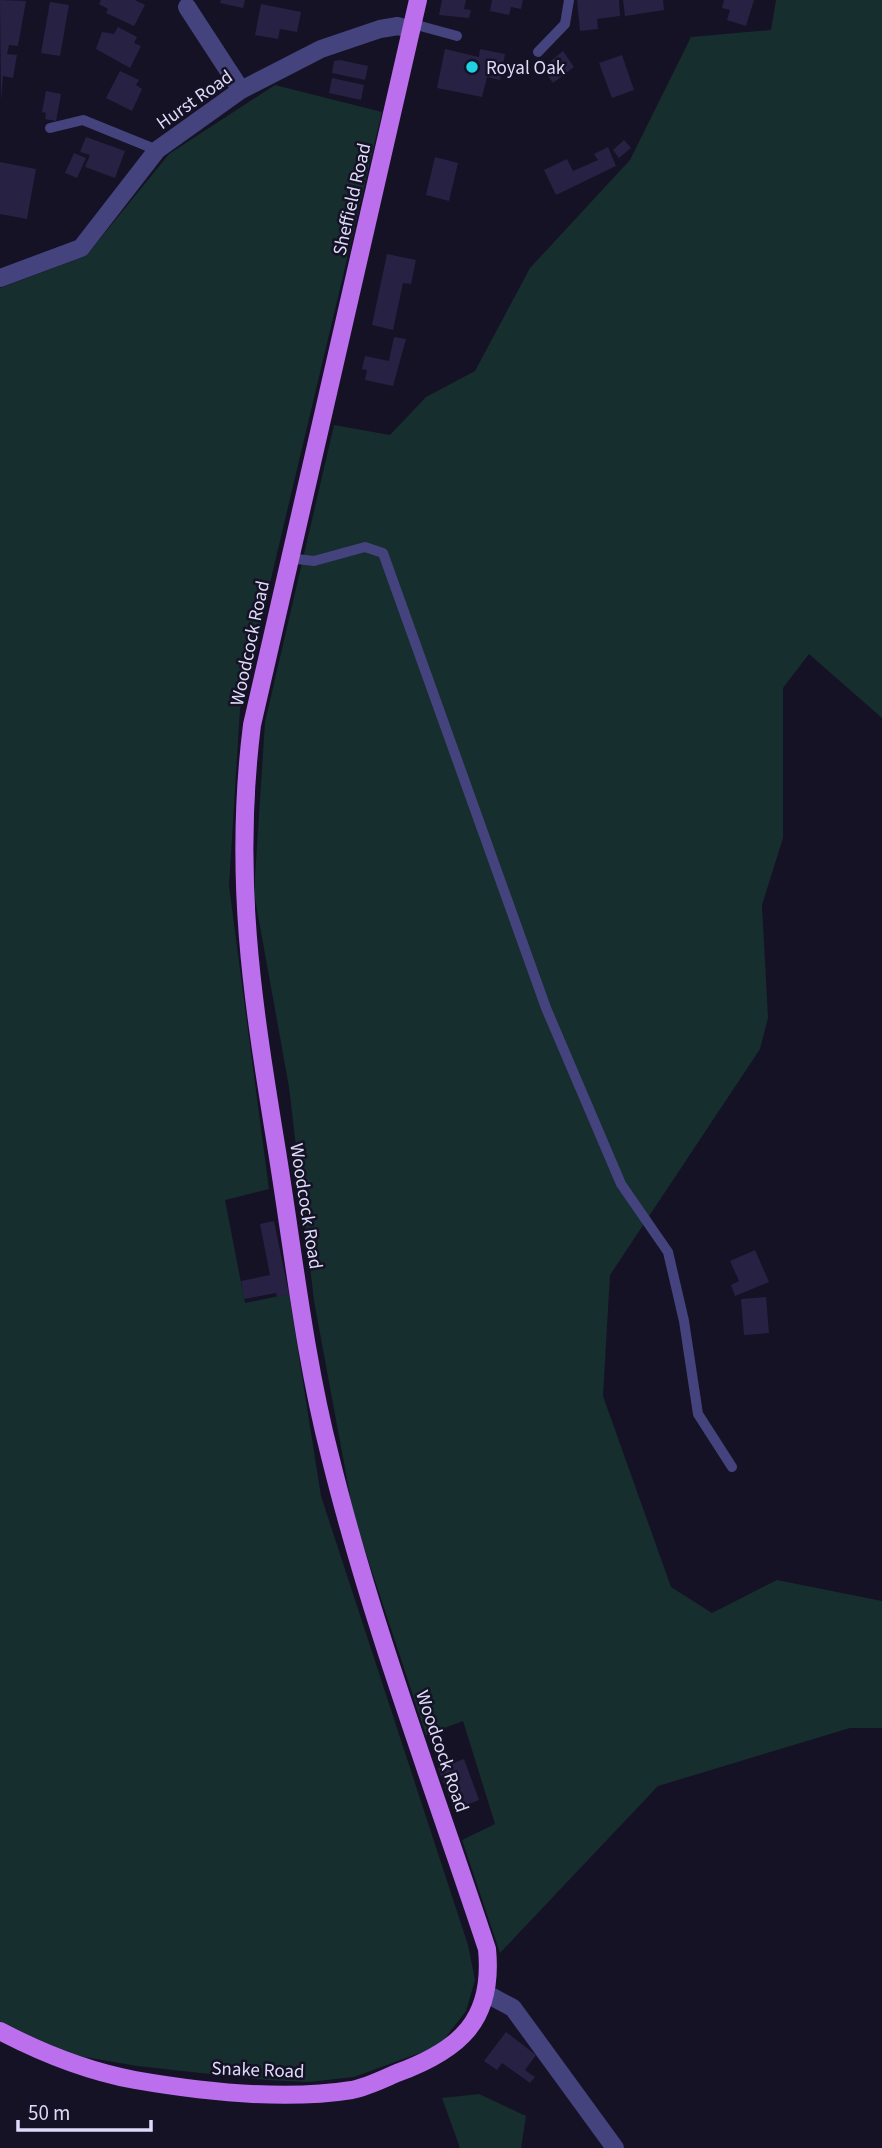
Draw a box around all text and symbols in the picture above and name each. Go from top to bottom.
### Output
place label: Royal Oak [486,55,566,82]
marker: Royal Oak [464,59,480,75]
street label: Hurst Road [151,64,239,136]
street label: Sheffield Road [326,140,379,258]
street label: Woodcock Road [224,578,277,708]
street label: Woodcock Road [282,1141,329,1271]
street label: Woodcock Road [408,1687,475,1816]
street label: Snake Road [211,2055,305,2086]
scale bar [18,2088,150,2132]
text: 50 m [28,2098,70,2128]

